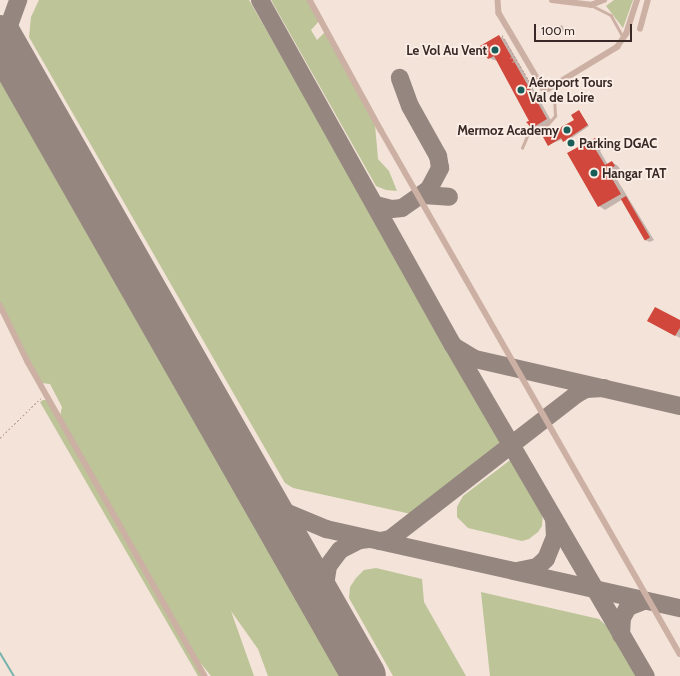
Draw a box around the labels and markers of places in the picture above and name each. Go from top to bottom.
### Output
place label: Le Vol Au Vent [406,42,487,58]
marker: Le Vol Au Vent [490,45,500,55]
place label: Aéroport Tours Val de Loire [529,75,612,106]
marker: Aéroport Tours Val de Loire [516,85,526,95]
place label: Mermoz Academy [457,122,559,138]
marker: Mermoz Academy [562,125,572,135]
place label: Parking DGAC [579,135,657,151]
marker: Parking DGAC [566,138,576,148]
place label: Hangar TAT [602,165,666,181]
marker: Hangar TAT [589,168,599,178]

